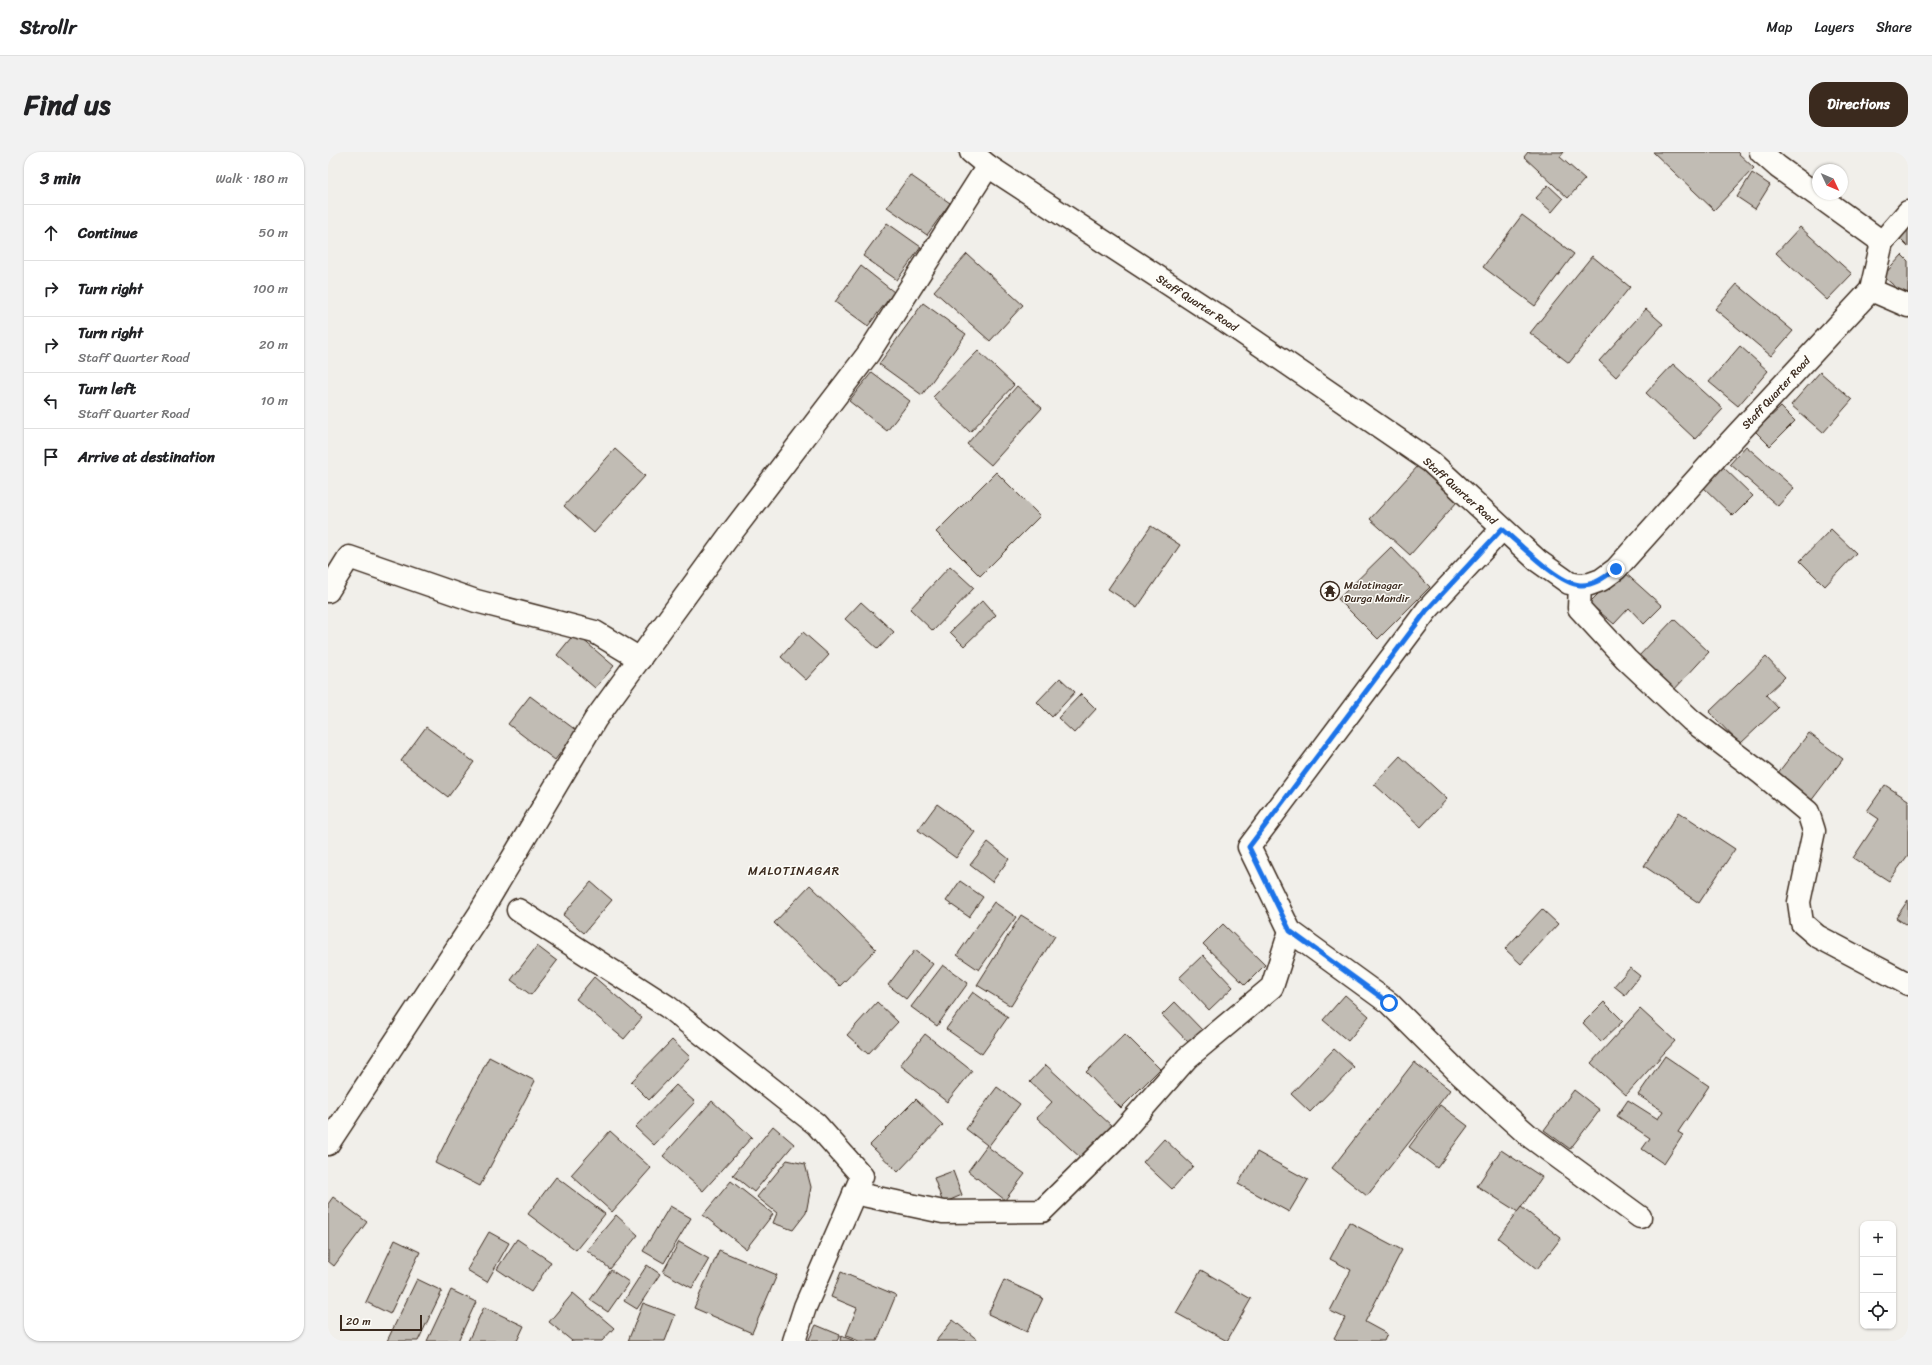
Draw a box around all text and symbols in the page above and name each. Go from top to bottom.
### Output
text: Strollr [20,11,76,44]
text: Map [1767,15,1792,40]
text: Layers [1814,15,1854,40]
text: Share [1876,15,1912,40]
text: Find us [24,80,111,129]
button: Directions [1809,82,1908,127]
text: 3 min [40,163,81,193]
north arrow [1812,164,1848,200]
text: Walk · 180 m [216,167,288,190]
text: Continue [78,220,138,246]
text: 50 m [258,221,288,244]
icon: ahead [40,222,62,244]
street label: Staff Quarter Road [1152,269,1243,337]
text: Turn right [78,276,143,302]
text: 100 m [253,277,288,300]
icon: right [40,278,62,300]
text: Turn right [78,320,143,346]
text: 20 m [259,333,288,356]
icon: right [40,334,62,356]
text: Staff Quarter Road [78,346,189,369]
street label: Staff Quarter Road [1737,351,1816,434]
text: Turn left [78,376,136,402]
text: 10 m [261,389,288,412]
icon: left [40,390,62,412]
text: Staff Quarter Road [78,402,189,425]
text: Arrive at destination [78,444,215,470]
icon: arrive [40,446,62,468]
street label: Staff Quarter Road [1419,452,1502,530]
route end [1607,560,1625,578]
place label: Malotinagar Durga Mandir [1344,576,1411,608]
temple icon: Malotinagar Durga Mandir [1319,580,1341,602]
district label: MALOTINAGAR [748,860,840,882]
route start [1380,994,1398,1012]
map controls [1860,1221,1896,1329]
button: + [1860,1221,1896,1257]
button: − [1860,1257,1896,1293]
button: locate [1860,1293,1896,1329]
text: 20 m [346,1312,371,1331]
scale bar [340,1313,422,1332]

